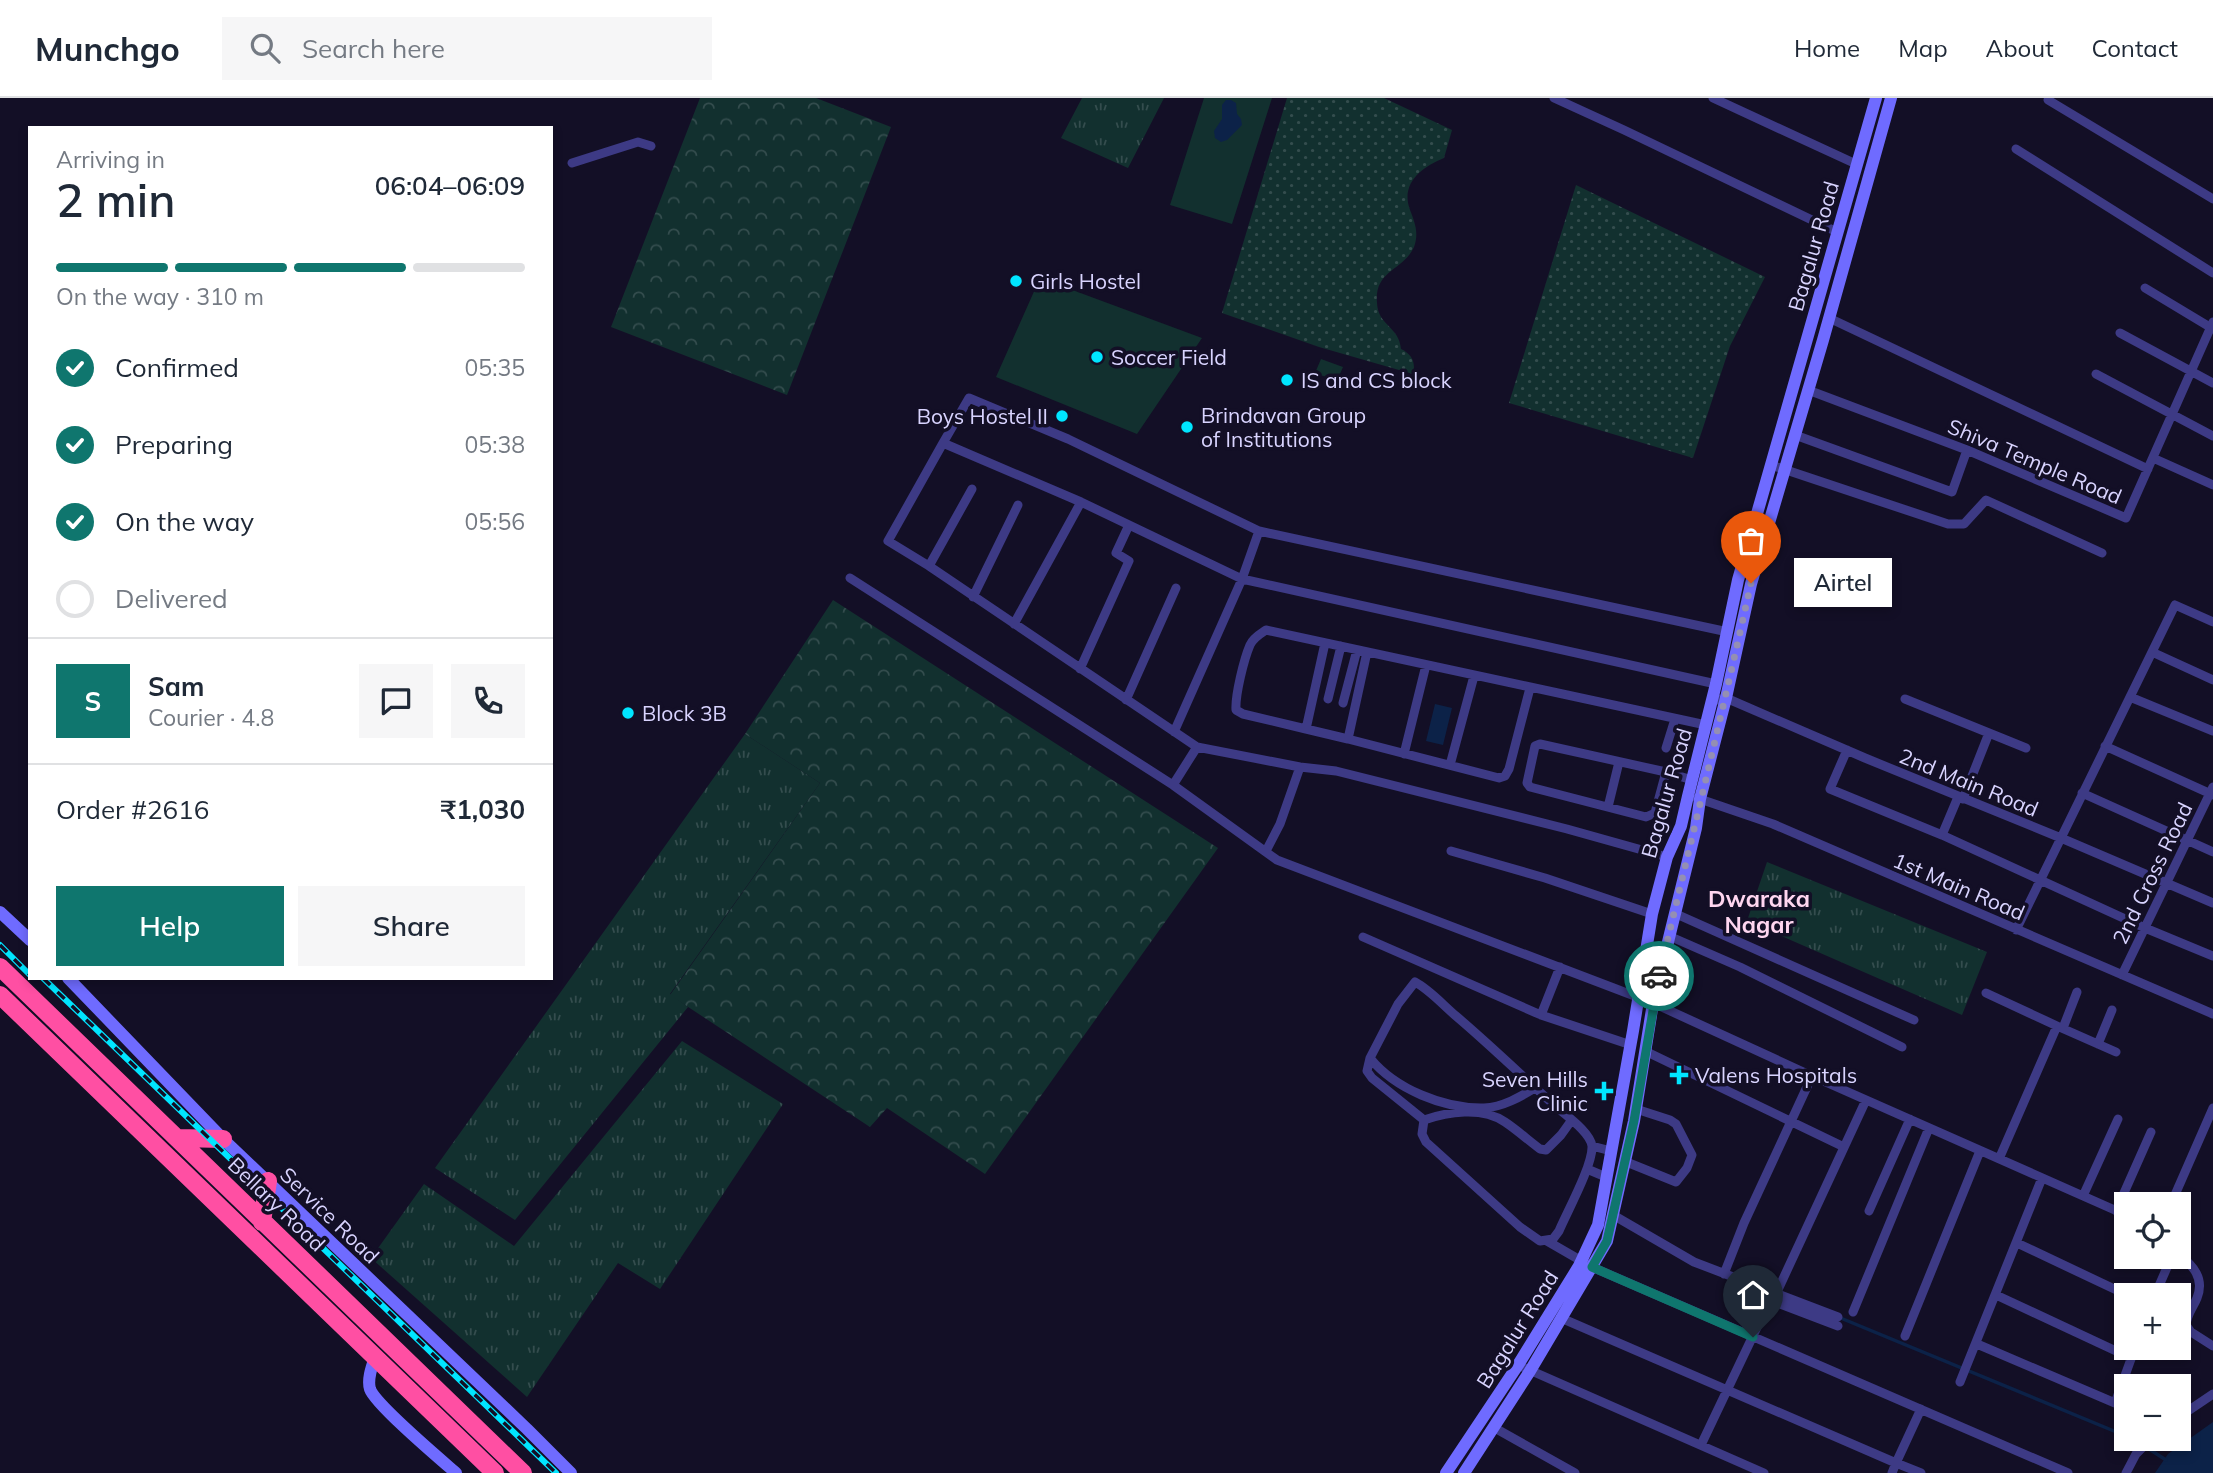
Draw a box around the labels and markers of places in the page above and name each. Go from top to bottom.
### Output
place label: Girls Hostel [1030,268,1141,294]
marker: Girls Hostel [1008,273,1024,289]
place label: Soccer Field [1111,344,1227,370]
marker: Soccer Field [1089,349,1105,365]
place label: IS and CS block [1301,367,1452,393]
marker: IS and CS block [1279,372,1295,388]
place label: Brindavan Group of Institutions [1201,402,1366,452]
place label: Boys Hostel II [917,403,1048,429]
marker: Boys Hostel II [1054,408,1070,424]
marker: Brindavan Group of Institutions [1179,419,1195,435]
pin [1721,511,1781,583]
callout: Airtel [1793,559,1891,608]
place label: Block 3B [642,700,727,726]
marker: Block 3B [620,705,636,721]
place label: Valens Hospitals [1695,1062,1857,1088]
marker: Valens Hospitals [1669,1065,1689,1085]
place label: Seven Hills Clinic [1482,1066,1588,1116]
marker: Seven Hills Clinic [1594,1081,1614,1101]
pin [1723,1265,1783,1337]

